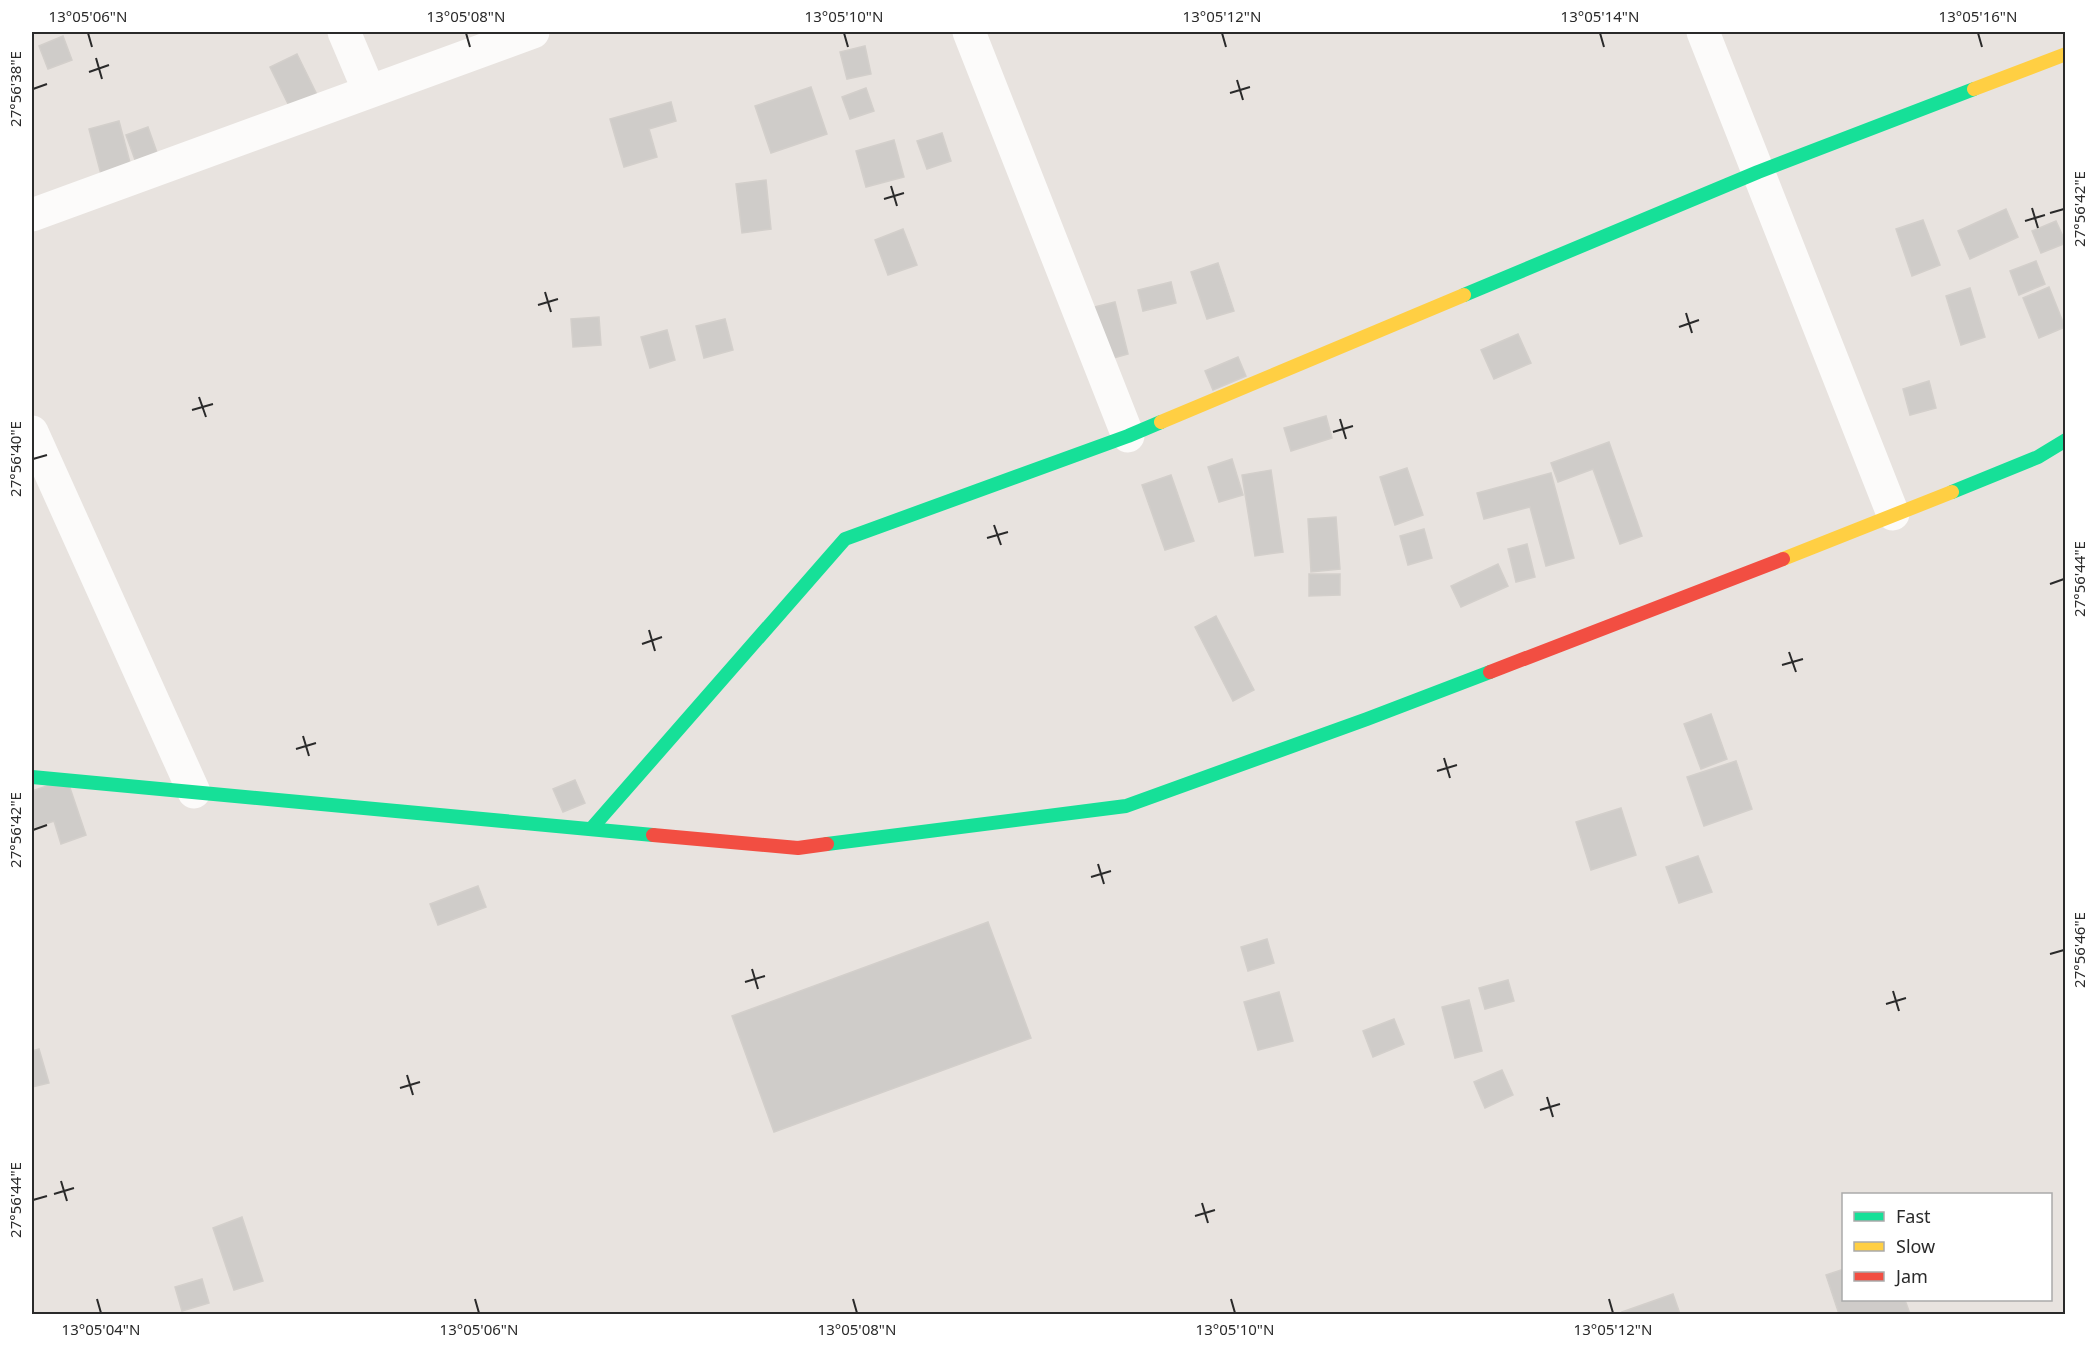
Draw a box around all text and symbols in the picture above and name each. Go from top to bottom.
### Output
text: 13°05'06"N [49,6,127,26]
text: 13°05'08"N [427,6,505,26]
text: 13°05'10"N [805,6,883,26]
text: 13°05'12"N [1183,6,1261,26]
text: 13°05'14"N [1561,6,1639,26]
text: 13°05'16"N [1939,6,2017,26]
text: 27°56'38"E [5,51,25,127]
text: 27°56'42"E [2069,171,2089,247]
text: 27°56'40"E [5,421,25,497]
text: 27°56'44"E [2069,541,2089,617]
text: 27°56'42"E [5,792,25,868]
text: 27°56'46"E [2069,912,2089,988]
text: 27°56'44"E [5,1162,25,1238]
legend [1842,1193,2052,1301]
text: Fast [1896,1204,1931,1228]
text: Slow [1896,1234,1935,1258]
text: Jam [1894,1264,1928,1288]
text: 13°05'04"N [62,1319,140,1339]
text: 13°05'06"N [440,1319,518,1339]
text: 13°05'08"N [818,1319,896,1339]
text: 13°05'10"N [1196,1319,1274,1339]
text: 13°05'12"N [1574,1319,1652,1339]

